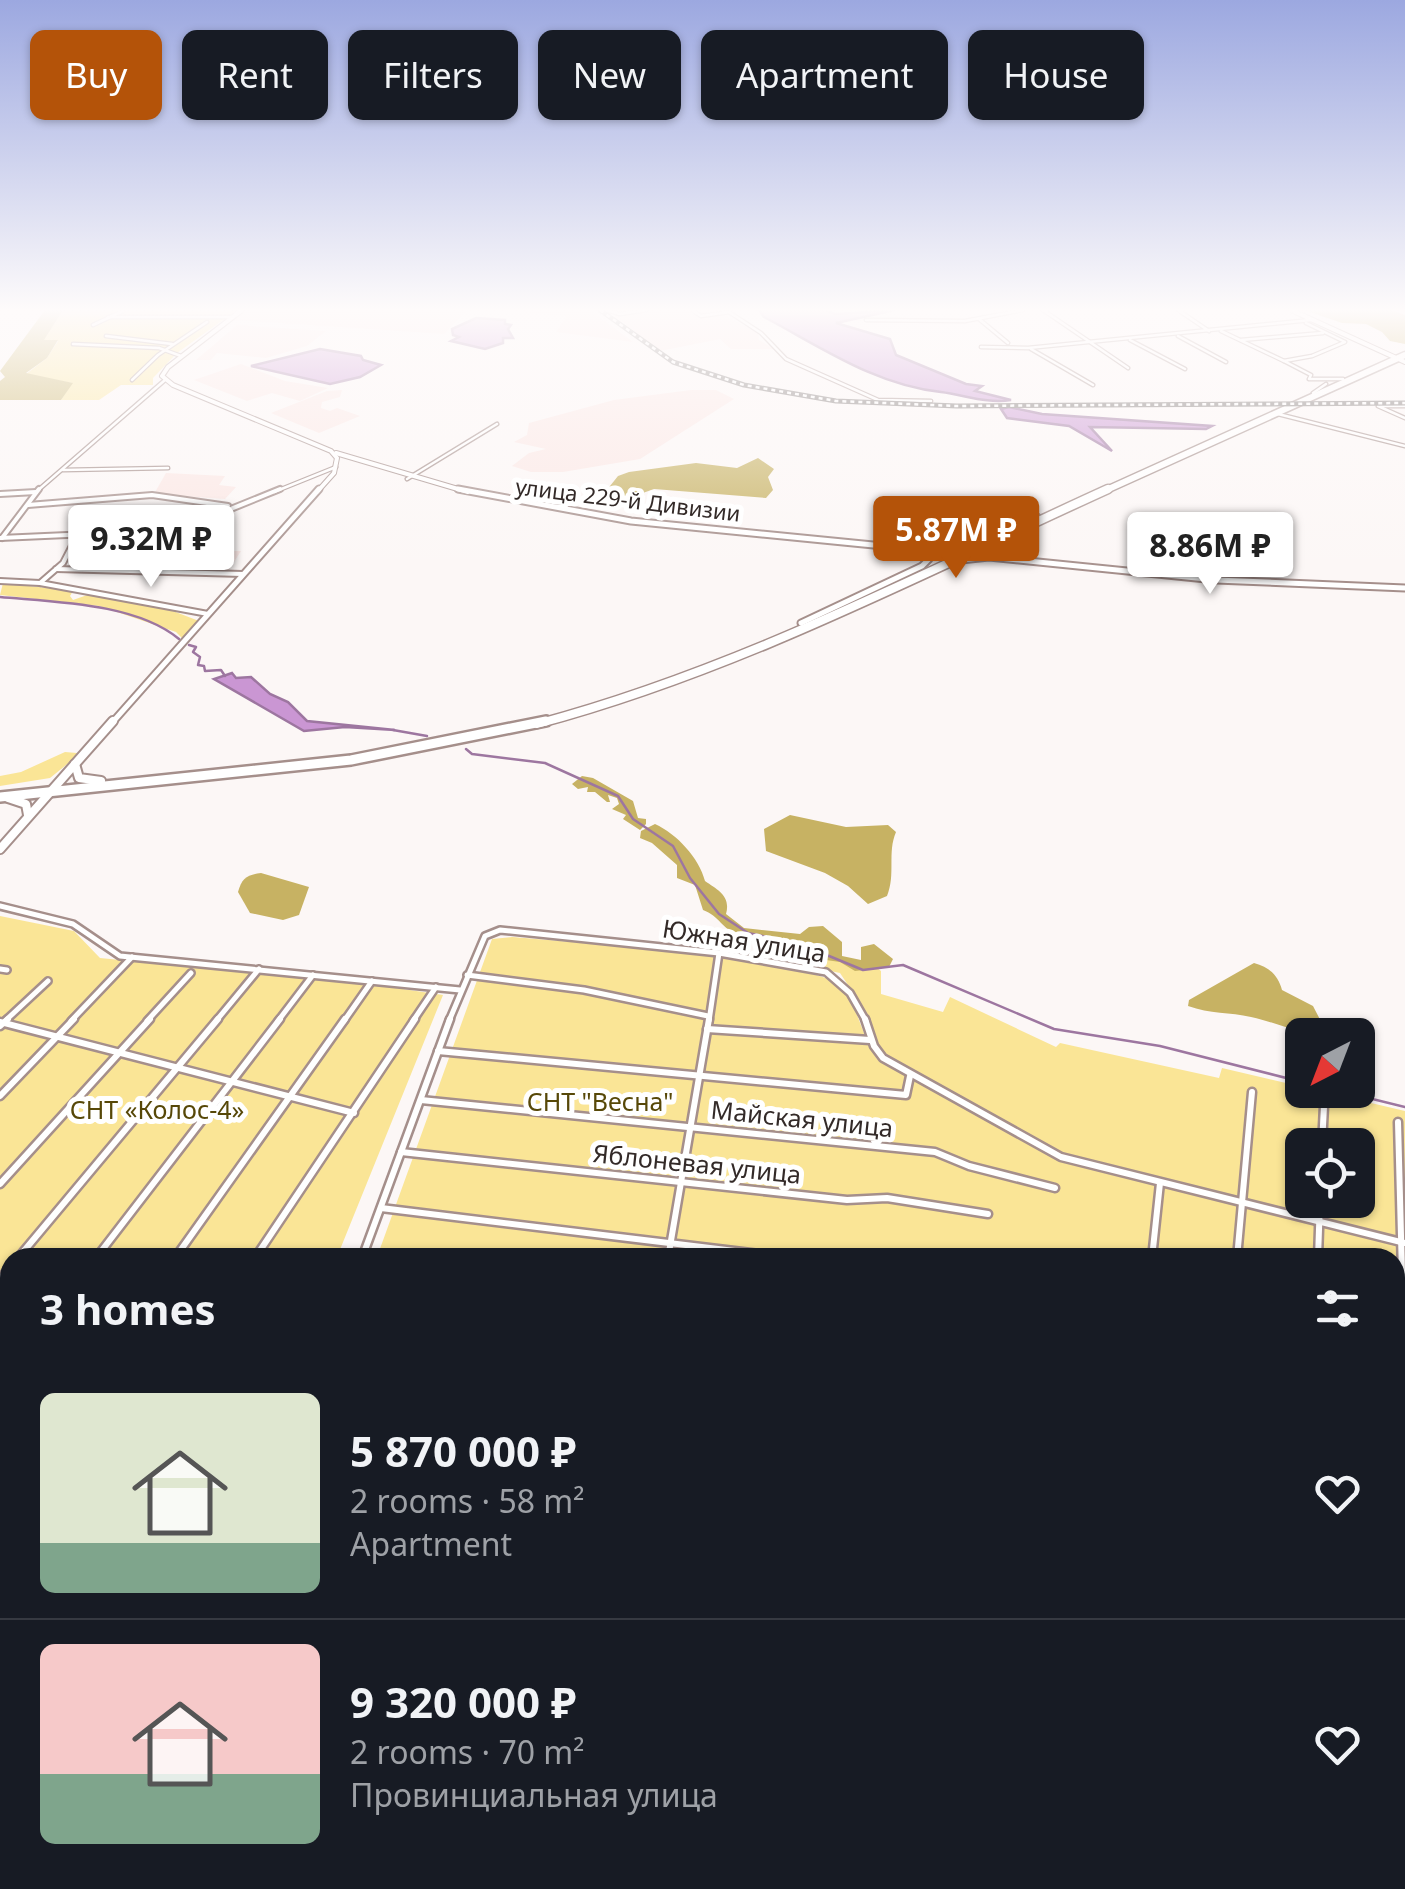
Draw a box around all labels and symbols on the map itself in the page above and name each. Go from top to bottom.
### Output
street label: улица 229-й Дивизии [514,470,742,528]
pin: 5.87M ₽ [864,496,1048,581]
pin: 9.32M ₽ [59,505,243,590]
pin: 8.86M ₽ [1118,512,1302,597]
street label: Южная улица [660,910,828,970]
north arrow [1285,1018,1375,1108]
park label: СНТ "Весна" [527,1084,673,1118]
park label: СНТ «Колос-4» [70,1092,244,1126]
street label: Майская улица [709,1092,895,1144]
street label: Яблоневая улица [591,1135,803,1191]

